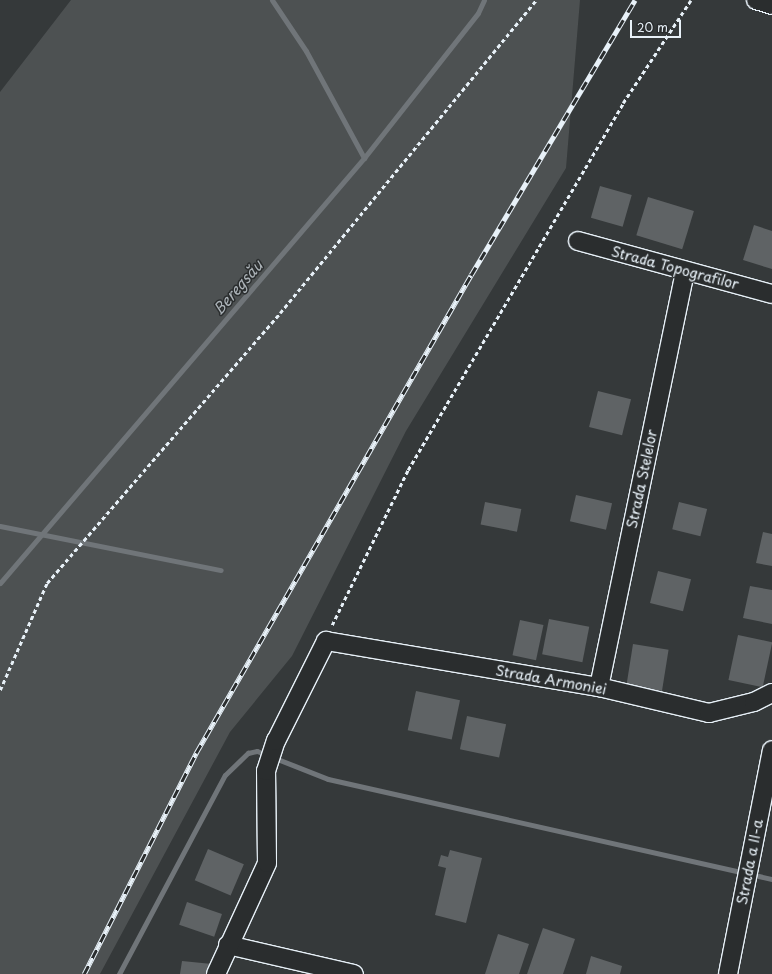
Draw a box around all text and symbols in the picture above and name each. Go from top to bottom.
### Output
scale bar [632,12,683,38]
text: 20 m [637,18,668,36]
street label: Strada Topografilor [609,243,741,293]
water label: Beregsău [208,256,266,318]
street label: Strada Stelelor [623,428,661,530]
street label: Strada Armoniei [494,662,608,698]
street label: Strada a II-a [733,817,767,907]

